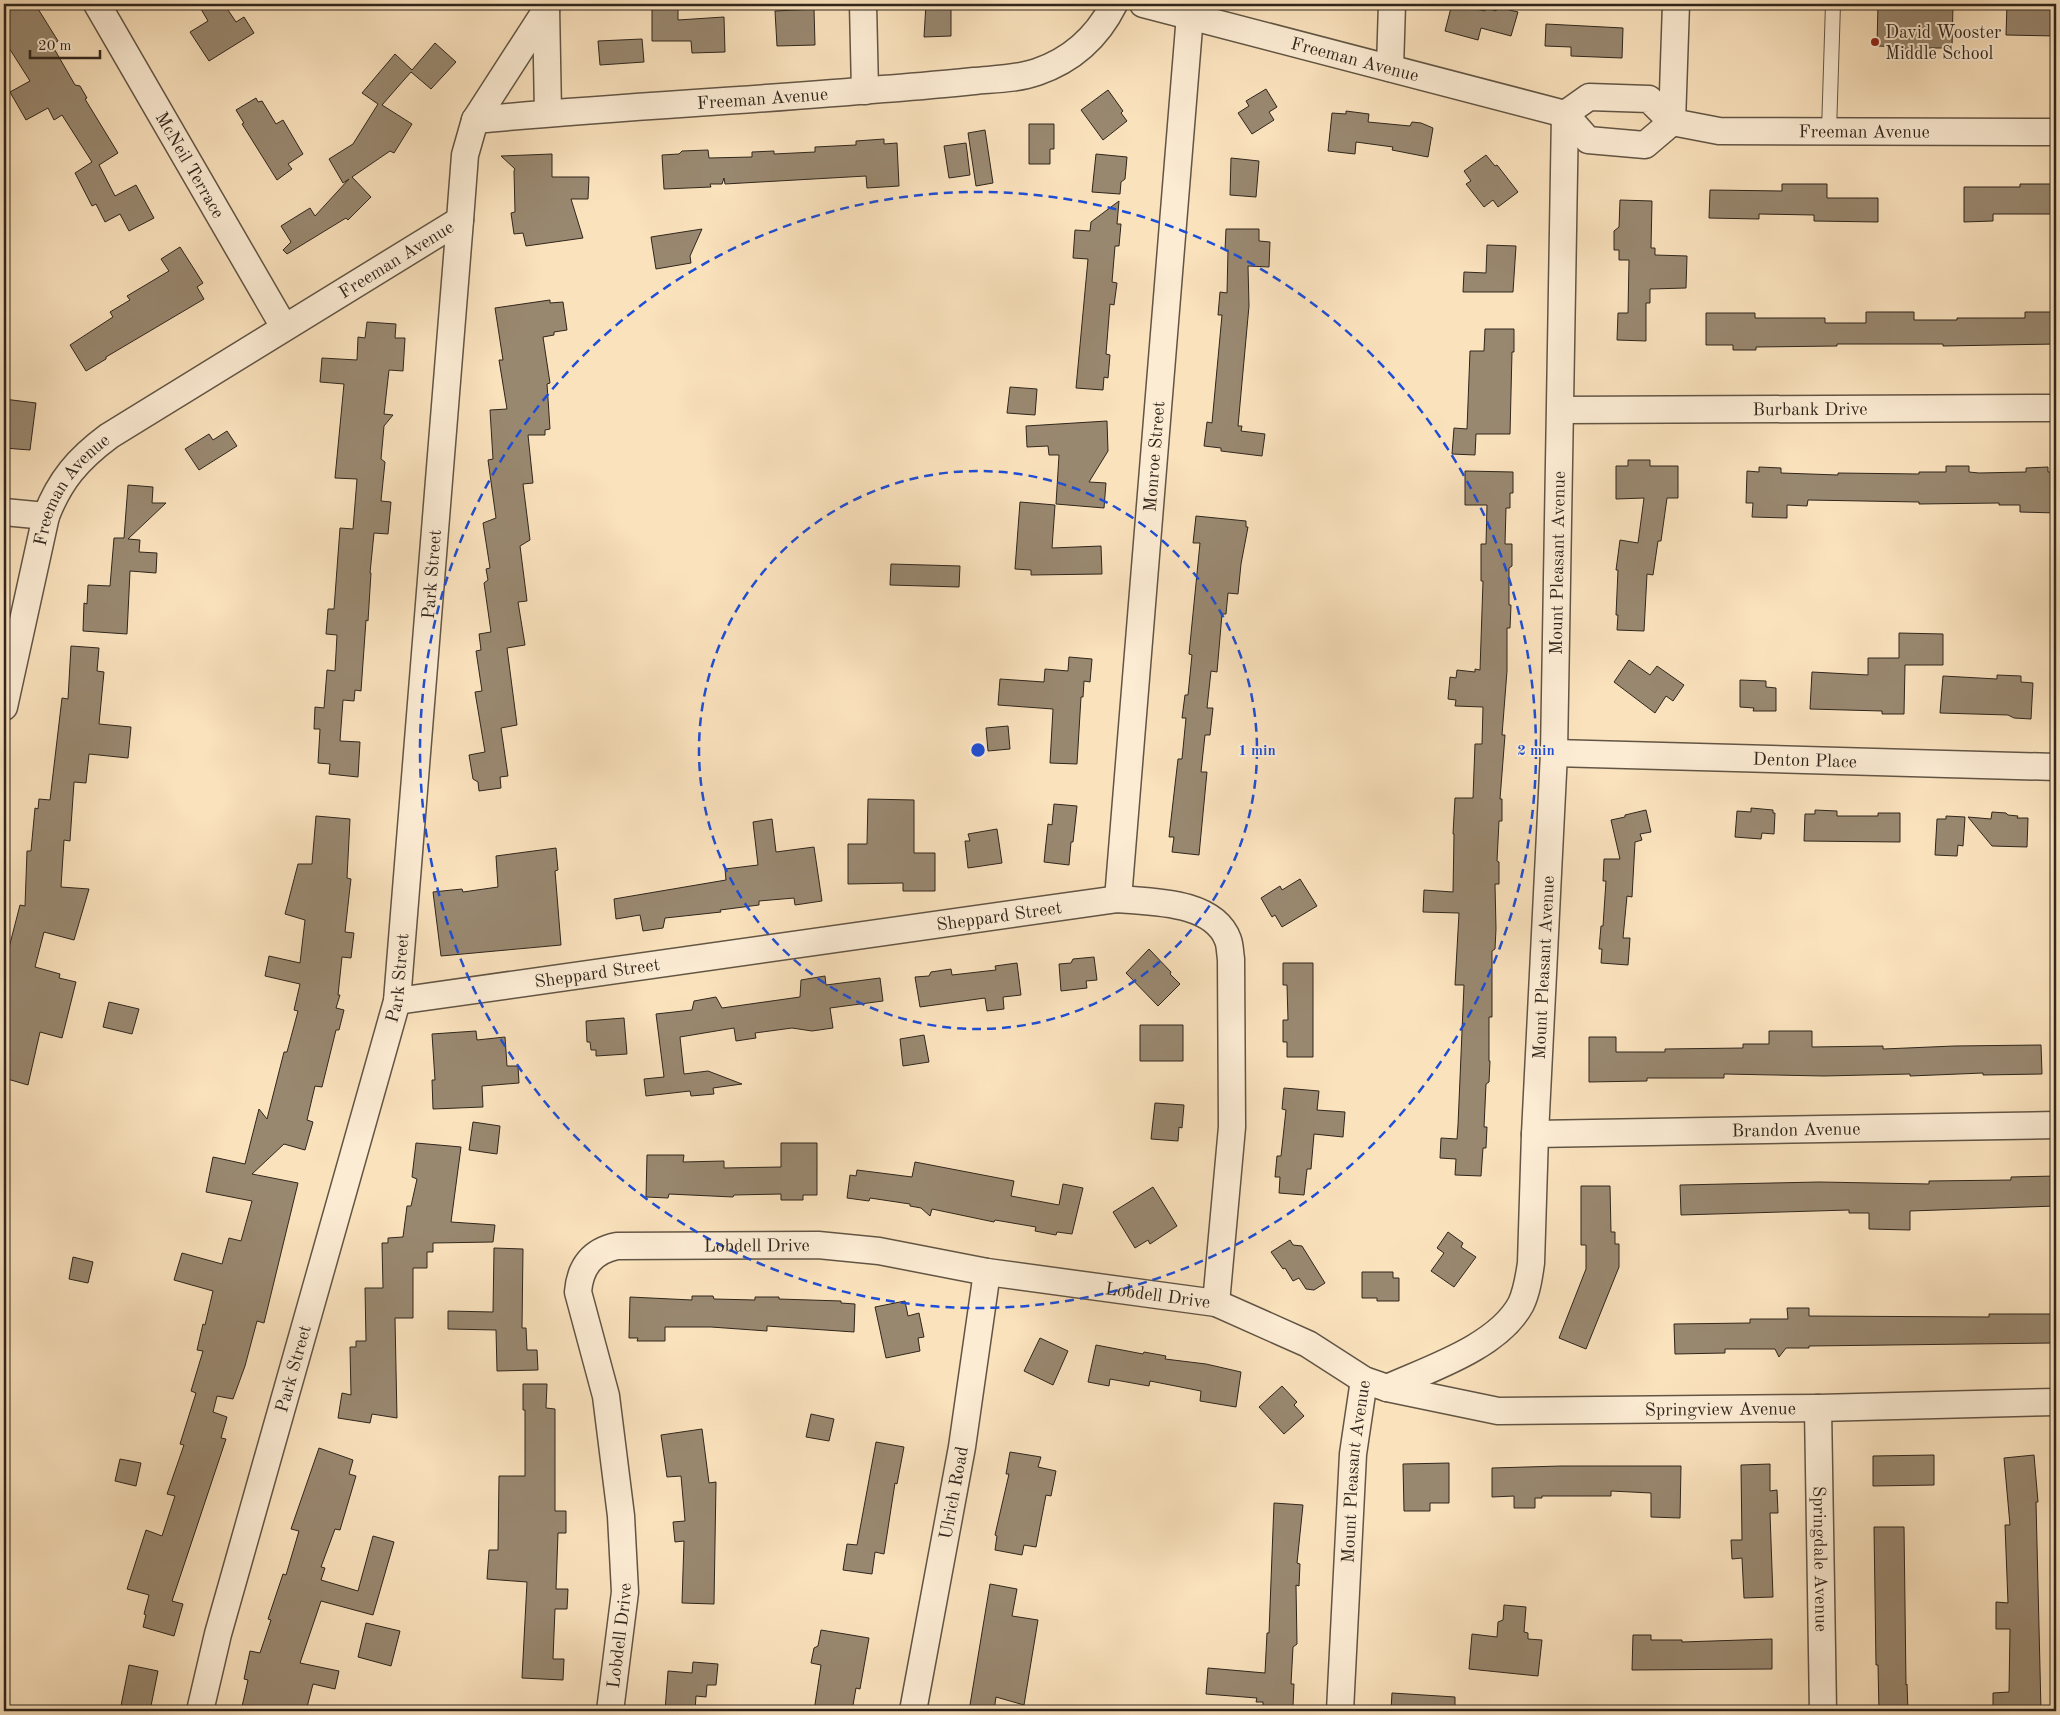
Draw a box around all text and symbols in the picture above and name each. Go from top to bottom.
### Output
place label: David Wooster Middle School [1885,24,2002,63]
scale bar [30,28,100,60]
street label: Freeman Avenue [1289,35,1420,85]
marker: David Wooster Middle School [1869,36,1881,48]
text: 20 m [38,39,72,54]
street label: Freeman Avenue [696,86,829,113]
street label: McNeil Terrace [152,109,227,222]
street label: Freeman Avenue [1798,123,1930,142]
street label: Freeman Avenue [336,218,457,302]
street label: Monroe Street [1142,400,1169,513]
street label: Burbank Drive [1752,401,1868,419]
street label: Freeman Avenue [32,431,113,548]
street label: Mount Pleasant Avenue [1548,471,1569,655]
street label: Park Street [420,529,445,620]
centre of rings [969,741,987,759]
text: 1 min [1238,744,1276,759]
text: 2 min [1517,744,1555,759]
street label: Denton Place [1753,751,1857,771]
street label: Mount Pleasant Avenue [1531,875,1558,1060]
street label: Sheppard Street [935,899,1063,935]
street label: Park Street [383,933,412,1025]
street label: Sheppard Street [533,956,661,991]
street label: Brandon Avenue [1731,1120,1861,1141]
street label: Lobdell Drive [704,1237,810,1256]
street label: Lobdell Drive [1104,1280,1211,1312]
street label: Park Street [273,1323,315,1414]
street label: Mount Pleasant Avenue [1339,1379,1374,1564]
street label: Springview Avenue [1645,1400,1796,1420]
street label: Ulrich Road [937,1445,972,1541]
street label: Springdale Avenue [1809,1486,1830,1632]
street label: Lobdell Drive [605,1582,635,1689]

